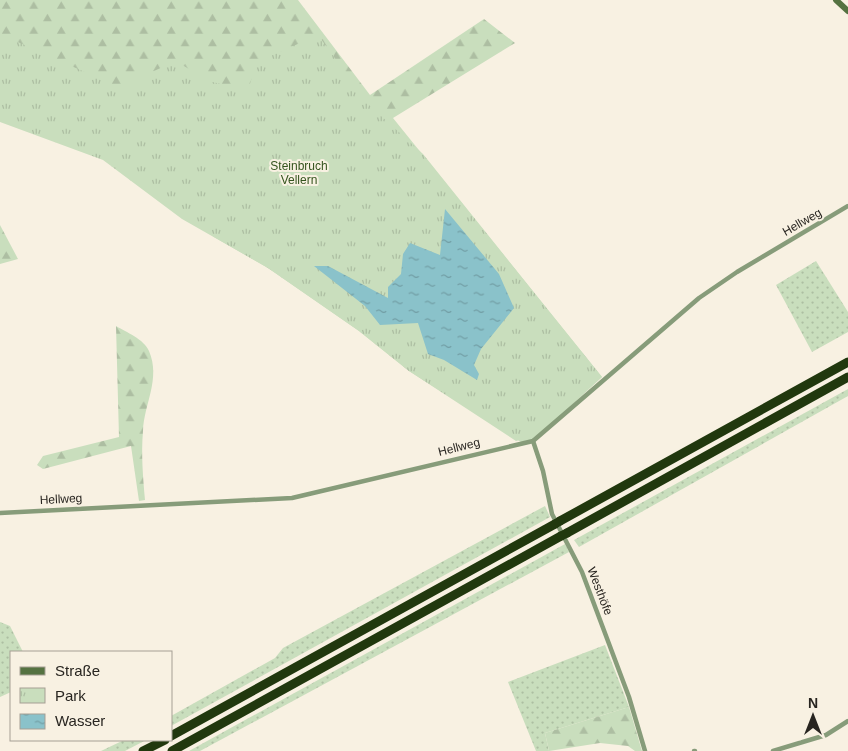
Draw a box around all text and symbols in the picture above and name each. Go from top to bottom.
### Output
park label: Steinbruch Vellern [270,159,328,187]
street label: Hellweg [780,205,824,239]
street label: Hellweg [437,435,481,459]
street label: Hellweg [39,491,83,507]
street label: Westhöfe [584,565,616,617]
legend [10,651,172,741]
text: Straße [55,662,100,679]
text: Park [55,687,86,704]
north arrow [788,691,838,741]
text: N [808,695,818,711]
text: Wasser [55,712,105,729]

